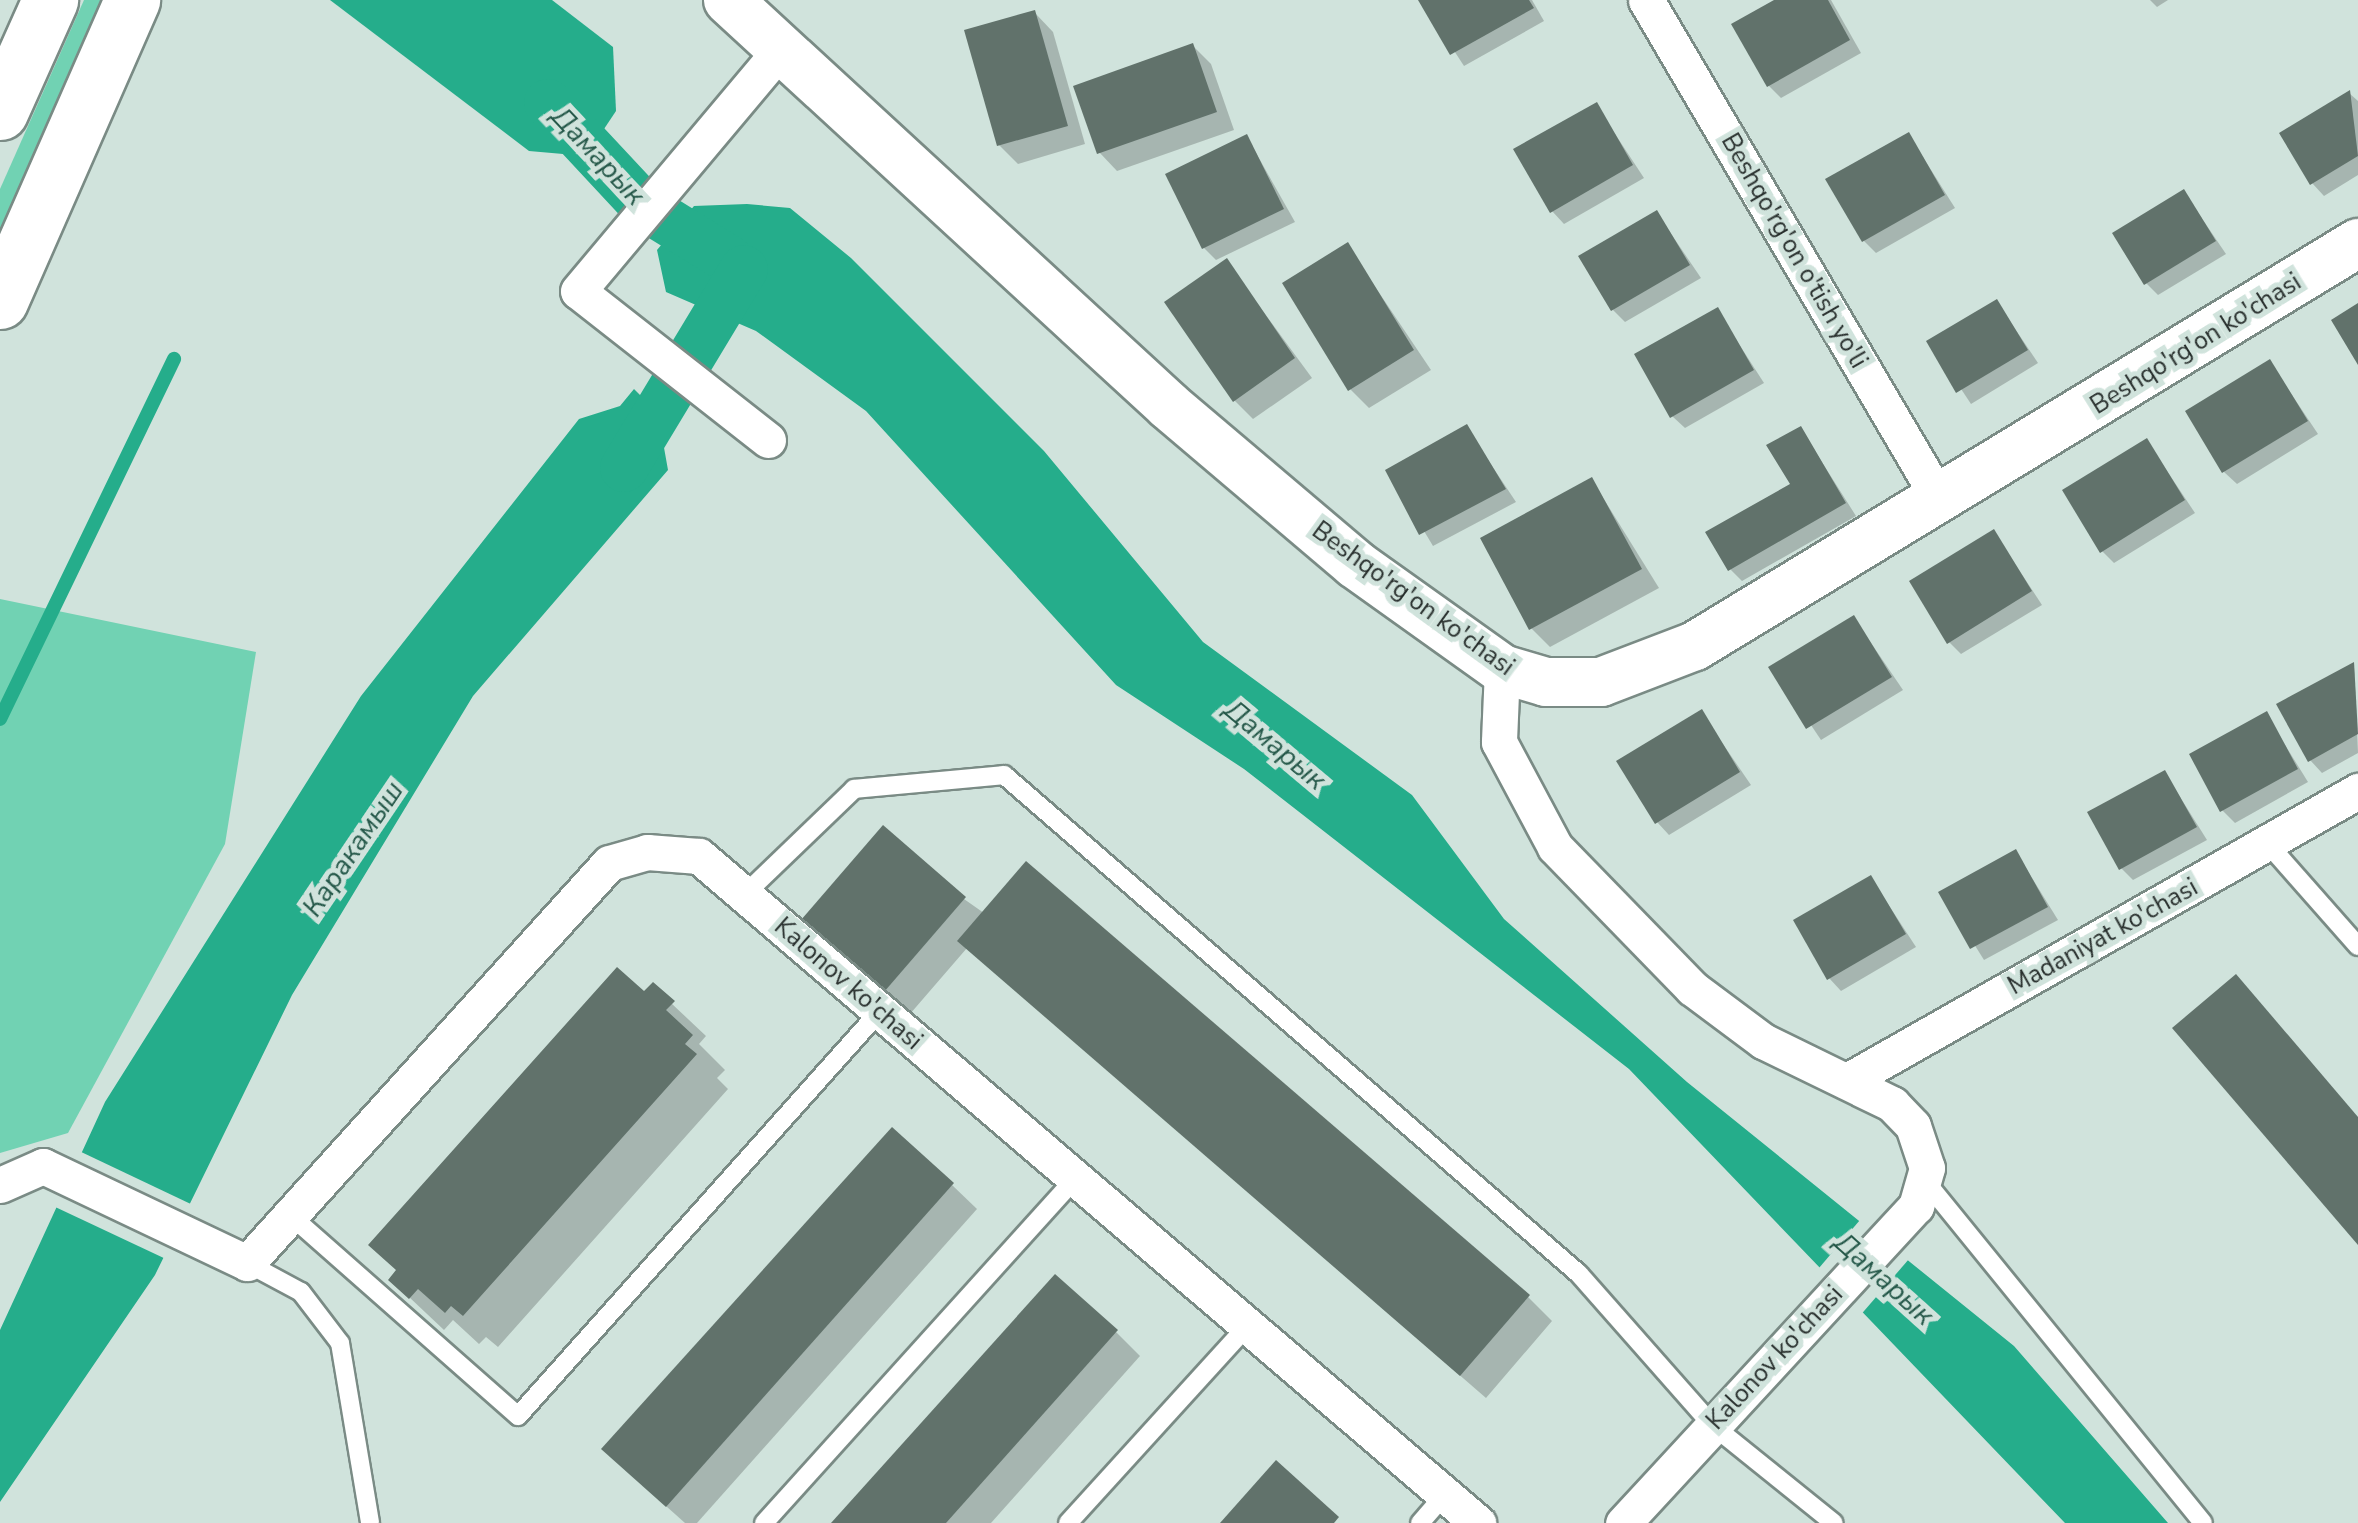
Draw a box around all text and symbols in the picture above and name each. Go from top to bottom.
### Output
water label: Дамарык [544,100,652,212]
street label: Beshqo'rg'on o'tish yo'li [1715,128,1873,374]
street label: Beshqo'rg'on ko'chasi [2085,267,2307,421]
street label: Beshqo'rg'on ko'chasi [1306,516,1520,682]
water label: Дамарык [1217,693,1333,797]
water label: Каракамыш [296,775,410,923]
street label: Madaniyat ko'chasi [2003,873,2203,1001]
street label: Kalonov ko'chasi [768,912,928,1056]
water label: Дамарык [1827,1226,1941,1332]
street label: Kalonov ko'chasi [1701,1280,1849,1436]

